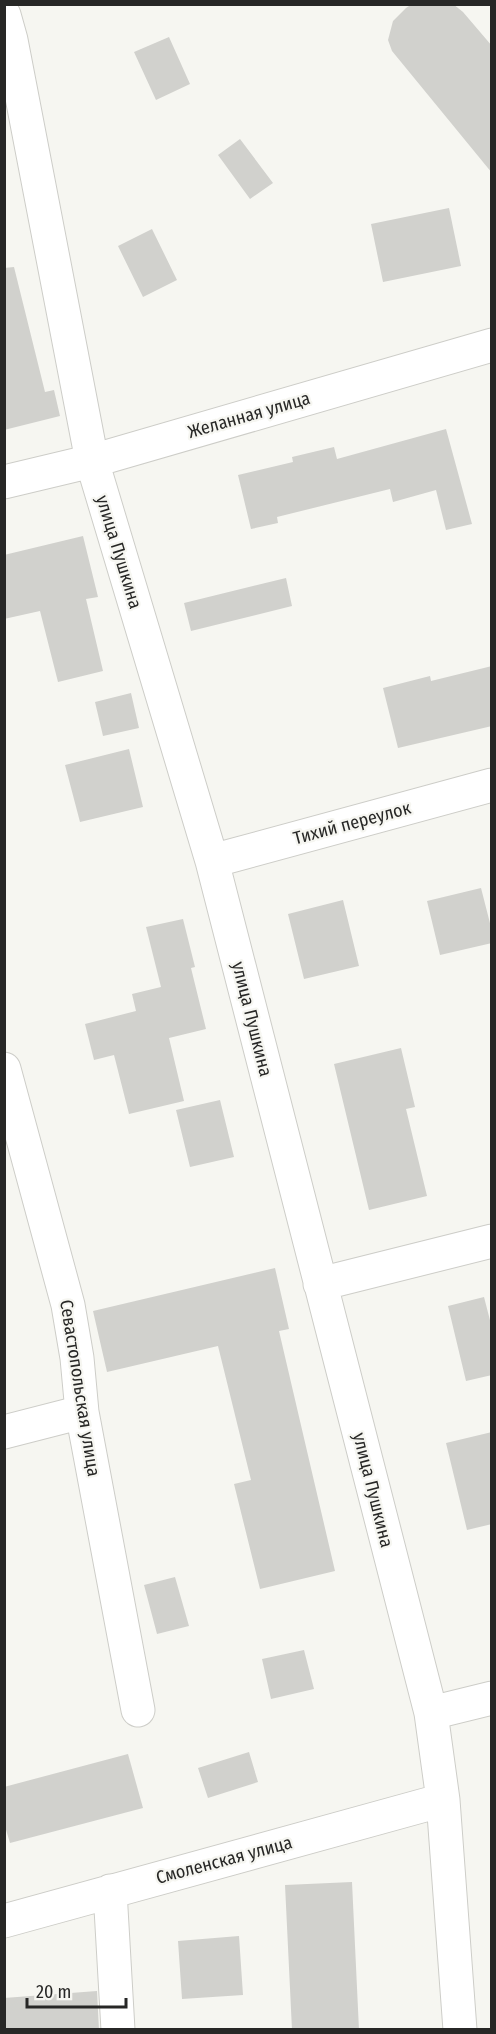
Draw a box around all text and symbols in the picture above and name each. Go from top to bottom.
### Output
street label: Желанная улица [185,387,313,443]
street label: улица Пушкина [91,493,147,612]
street label: Тихий переулок [291,797,414,849]
street label: улица Пушкина [227,959,277,1079]
street label: Севастопольская улица [55,1298,105,1478]
street label: улица Пушкина [348,1430,398,1550]
street label: Смоленская улица [154,1831,295,1889]
scale bar [27,1971,126,2009]
text: 20 m [36,1981,71,2003]

